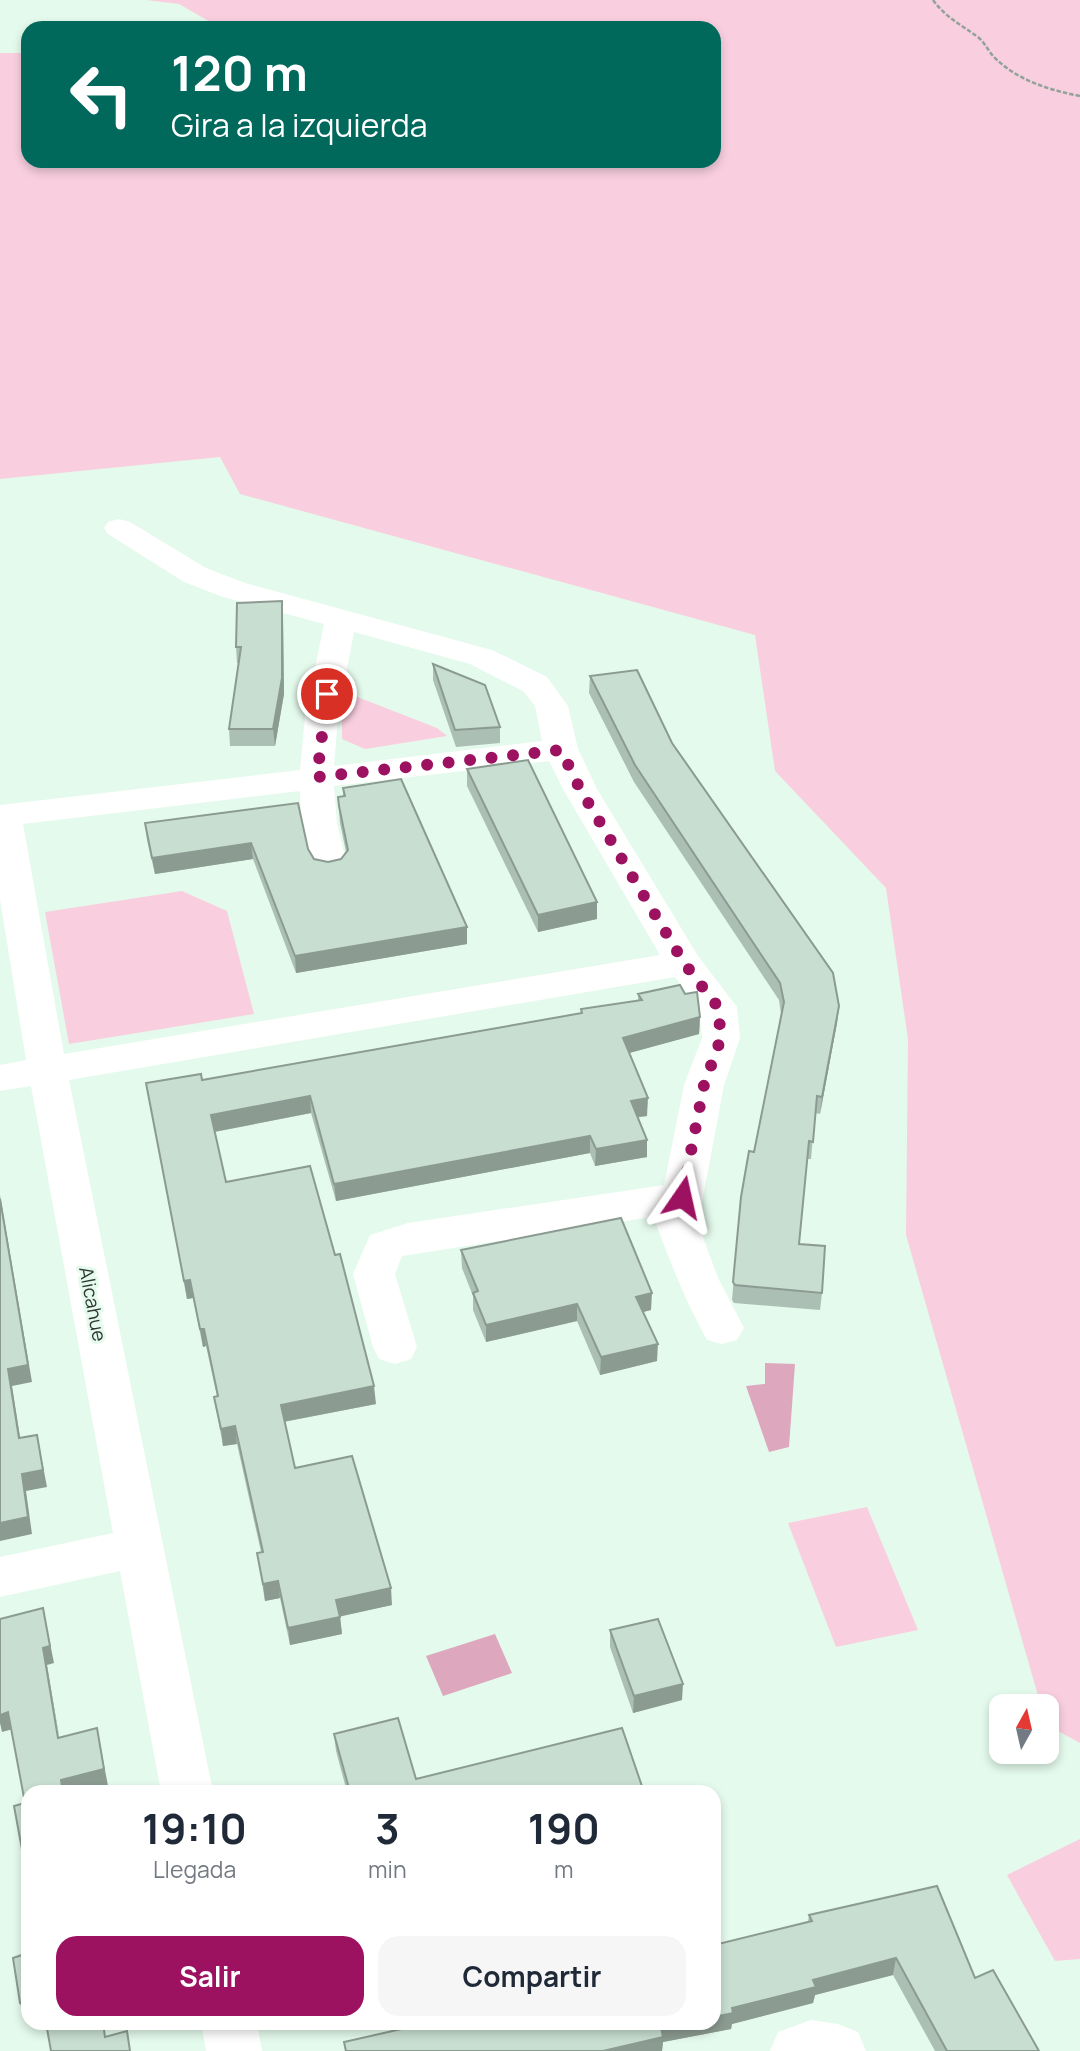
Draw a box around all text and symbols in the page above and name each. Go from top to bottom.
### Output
text: 120 m [171,39,308,106]
icon: left [56,49,147,140]
text: Gira a la izquierda [171,103,427,147]
pin [297,664,357,724]
icon: arrive [308,675,346,713]
position arrow [645,1160,719,1234]
street label: Alicahue [73,1264,113,1344]
north arrow [989,1694,1059,1764]
map controls [989,1694,1059,1764]
text: 19:10 [142,1799,247,1857]
text: 3 [375,1799,400,1857]
text: 190 [528,1799,600,1857]
text: Llegada [153,1853,236,1885]
text: min [368,1853,407,1885]
text: m [554,1853,574,1885]
button: Salir [56,1936,364,2016]
button: Compartir [378,1936,686,2016]

